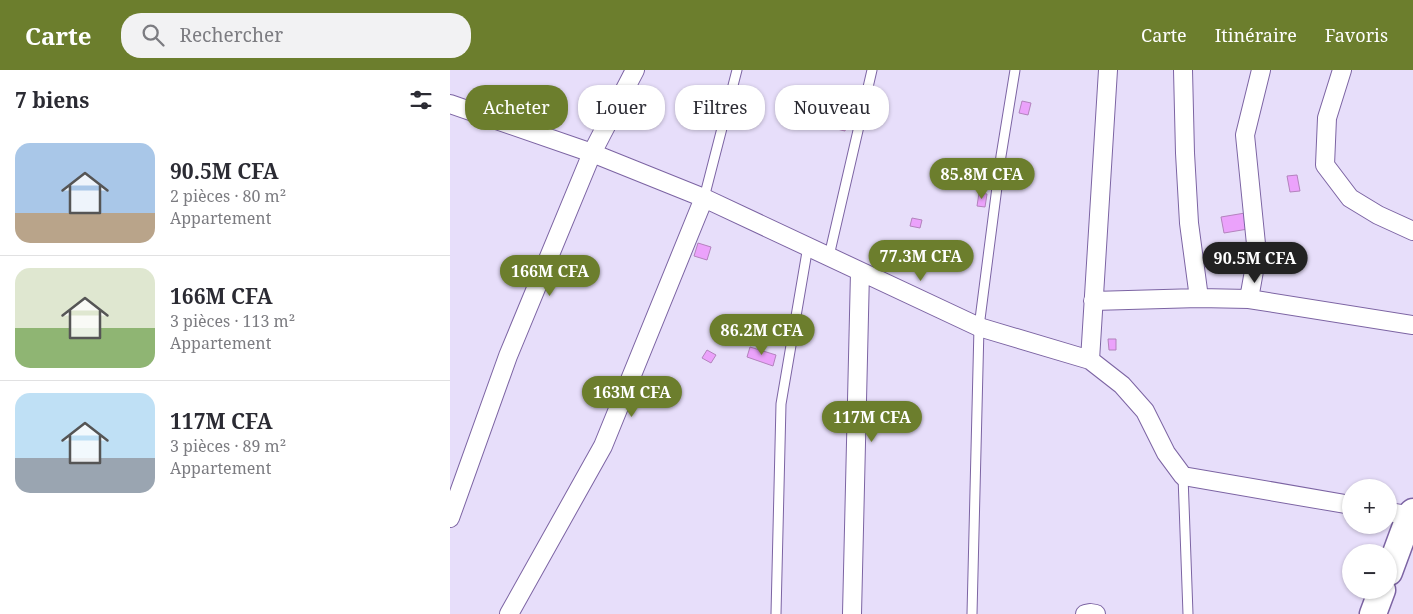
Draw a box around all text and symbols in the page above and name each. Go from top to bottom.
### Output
search box [121,13,471,58]
text: Carte [25,19,91,52]
icon: search [139,21,167,49]
text: Rechercher [179,22,283,48]
text: Carte [1141,23,1187,47]
text: Itinéraire [1215,23,1297,47]
text: Favoris [1325,23,1388,47]
chip: Acheter [465,85,568,130]
chip: Louer [578,85,665,130]
chip: Filtres [675,85,765,130]
chip: Nouveau [775,85,889,130]
text: 7 biens [15,86,89,114]
icon: filters [407,86,435,114]
text: 90.5M CFA [170,157,279,185]
pin: 85.8M CFA [925,158,1039,200]
icon: home [55,163,115,223]
text: 85.8M CFA [941,163,1023,185]
text: 2 pièces · 80 m² [170,185,286,207]
text: Appartement [170,207,271,229]
pin: 77.3M CFA [864,240,978,282]
pin: 90.5M CFA [1198,242,1312,284]
text: 77.3M CFA [880,245,962,267]
text: 90.5M CFA [1214,247,1296,269]
pin: 166M CFA [498,254,602,297]
text: 166M CFA [511,260,589,282]
text: 166M CFA [170,282,272,310]
icon: home [55,288,115,348]
text: 3 pièces · 113 m² [170,310,295,332]
pin: 86.2M CFA [705,314,819,356]
text: 86.2M CFA [721,319,803,341]
text: Appartement [170,332,271,354]
pin: 163M CFA [580,376,684,418]
text: 163M CFA [593,381,671,403]
pin: 117M CFA [820,400,924,443]
text: 117M CFA [833,406,911,428]
text: 117M CFA [170,407,272,435]
icon: home [55,413,115,473]
text: 3 pièces · 89 m² [170,435,286,457]
text: Appartement [170,457,271,479]
map controls [1342,479,1397,599]
button: + [1342,479,1397,534]
button: − [1342,544,1397,599]

